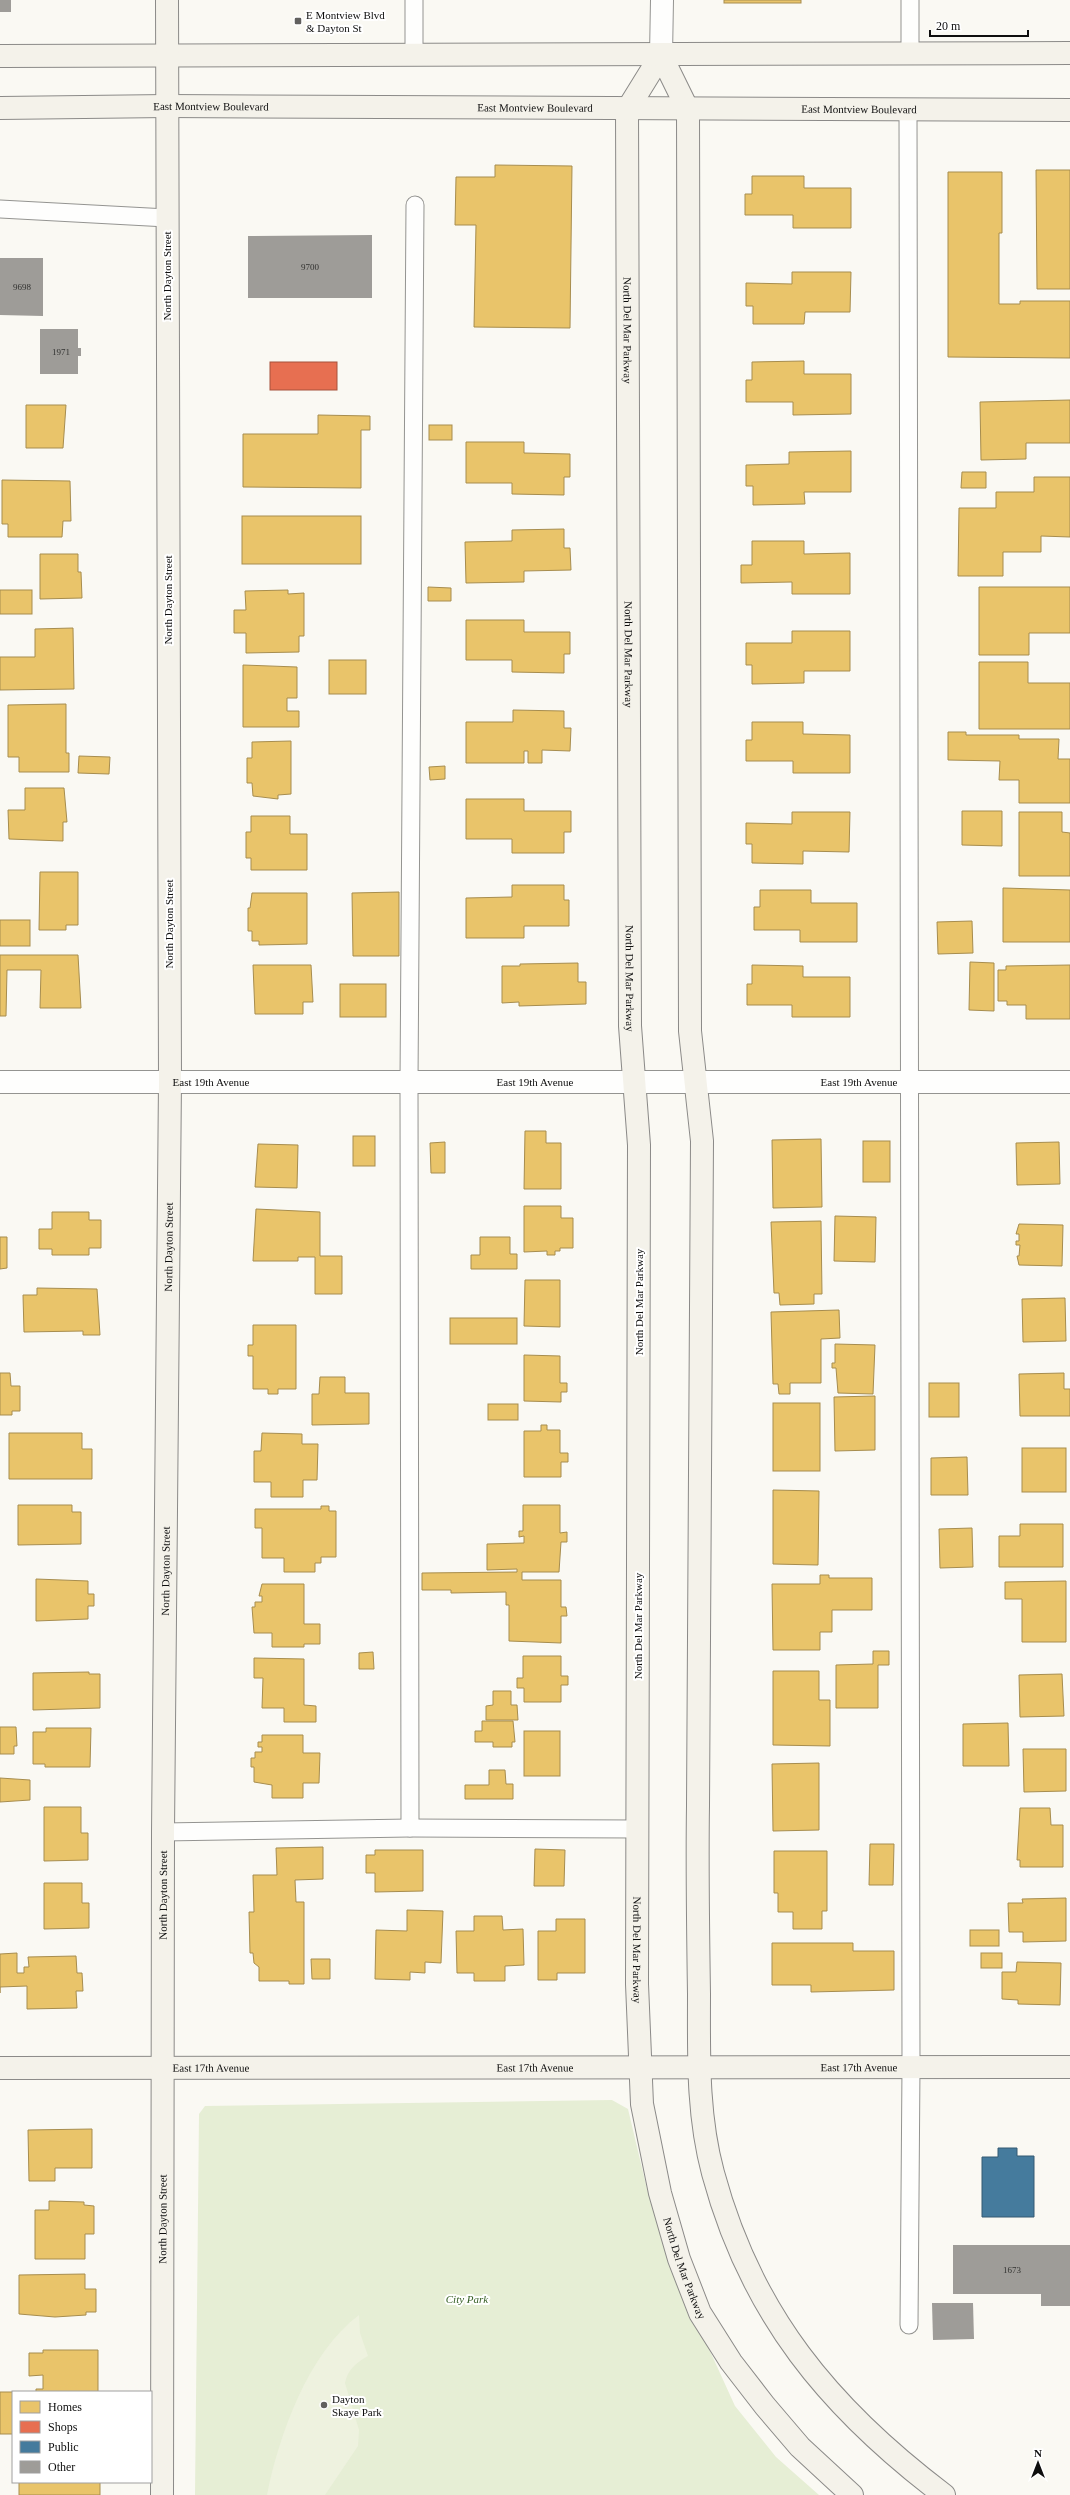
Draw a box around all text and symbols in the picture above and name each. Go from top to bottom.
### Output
place label: E Montview Blvd & Dayton St [306,9,385,34]
scale bar [930,12,1028,38]
marker: E Montview Blvd & Dayton St [293,16,303,26]
text: 20 m [936,19,961,33]
street label: East Montview Boulevard [153,100,269,112]
street label: East Montview Boulevard [477,101,593,114]
street label: East Montview Boulevard [801,103,917,115]
street label: North Dayton Street [161,231,173,321]
house number: 9700 [301,262,320,272]
street label: North Del Mar Parkway [622,277,634,384]
house number: 9698 [13,282,32,292]
house number: 1971 [52,347,70,357]
street label: North Dayton Street [162,555,174,645]
street label: North Del Mar Parkway [623,601,635,708]
street label: North Dayton Street [163,879,175,969]
street label: North Del Mar Parkway [624,925,636,1033]
street label: East 19th Avenue [173,1076,250,1088]
street label: East 19th Avenue [497,1076,574,1088]
street label: East 19th Avenue [821,1076,898,1088]
street label: North Dayton Street [162,1202,175,1292]
street label: North Del Mar Parkway [633,1248,645,1355]
street label: North Dayton Street [159,1526,172,1616]
street label: North Del Mar Parkway [632,1572,644,1679]
street label: North Dayton Street [157,1850,169,1940]
street label: North Del Mar Parkway [631,1897,644,2004]
street label: East 17th Avenue [497,2061,574,2074]
street label: East 17th Avenue [821,2061,898,2073]
street label: East 17th Avenue [173,2062,250,2074]
street label: North Dayton Street [156,2174,168,2264]
street label: North Del Mar Parkway [661,2216,708,2322]
house number: 1673 [1003,2265,1022,2275]
park label: City Park [446,2293,489,2305]
legend [12,2391,152,2483]
place label: Dayton Skaye Park [332,2393,382,2418]
text: Homes [48,2400,82,2414]
marker: Dayton Skaye Park [319,2400,329,2410]
text: Shops [48,2420,78,2434]
text: Public [48,2440,79,2454]
north arrow [1018,2443,1058,2483]
text: N [1034,2447,1042,2459]
text: Other [48,2460,75,2474]

